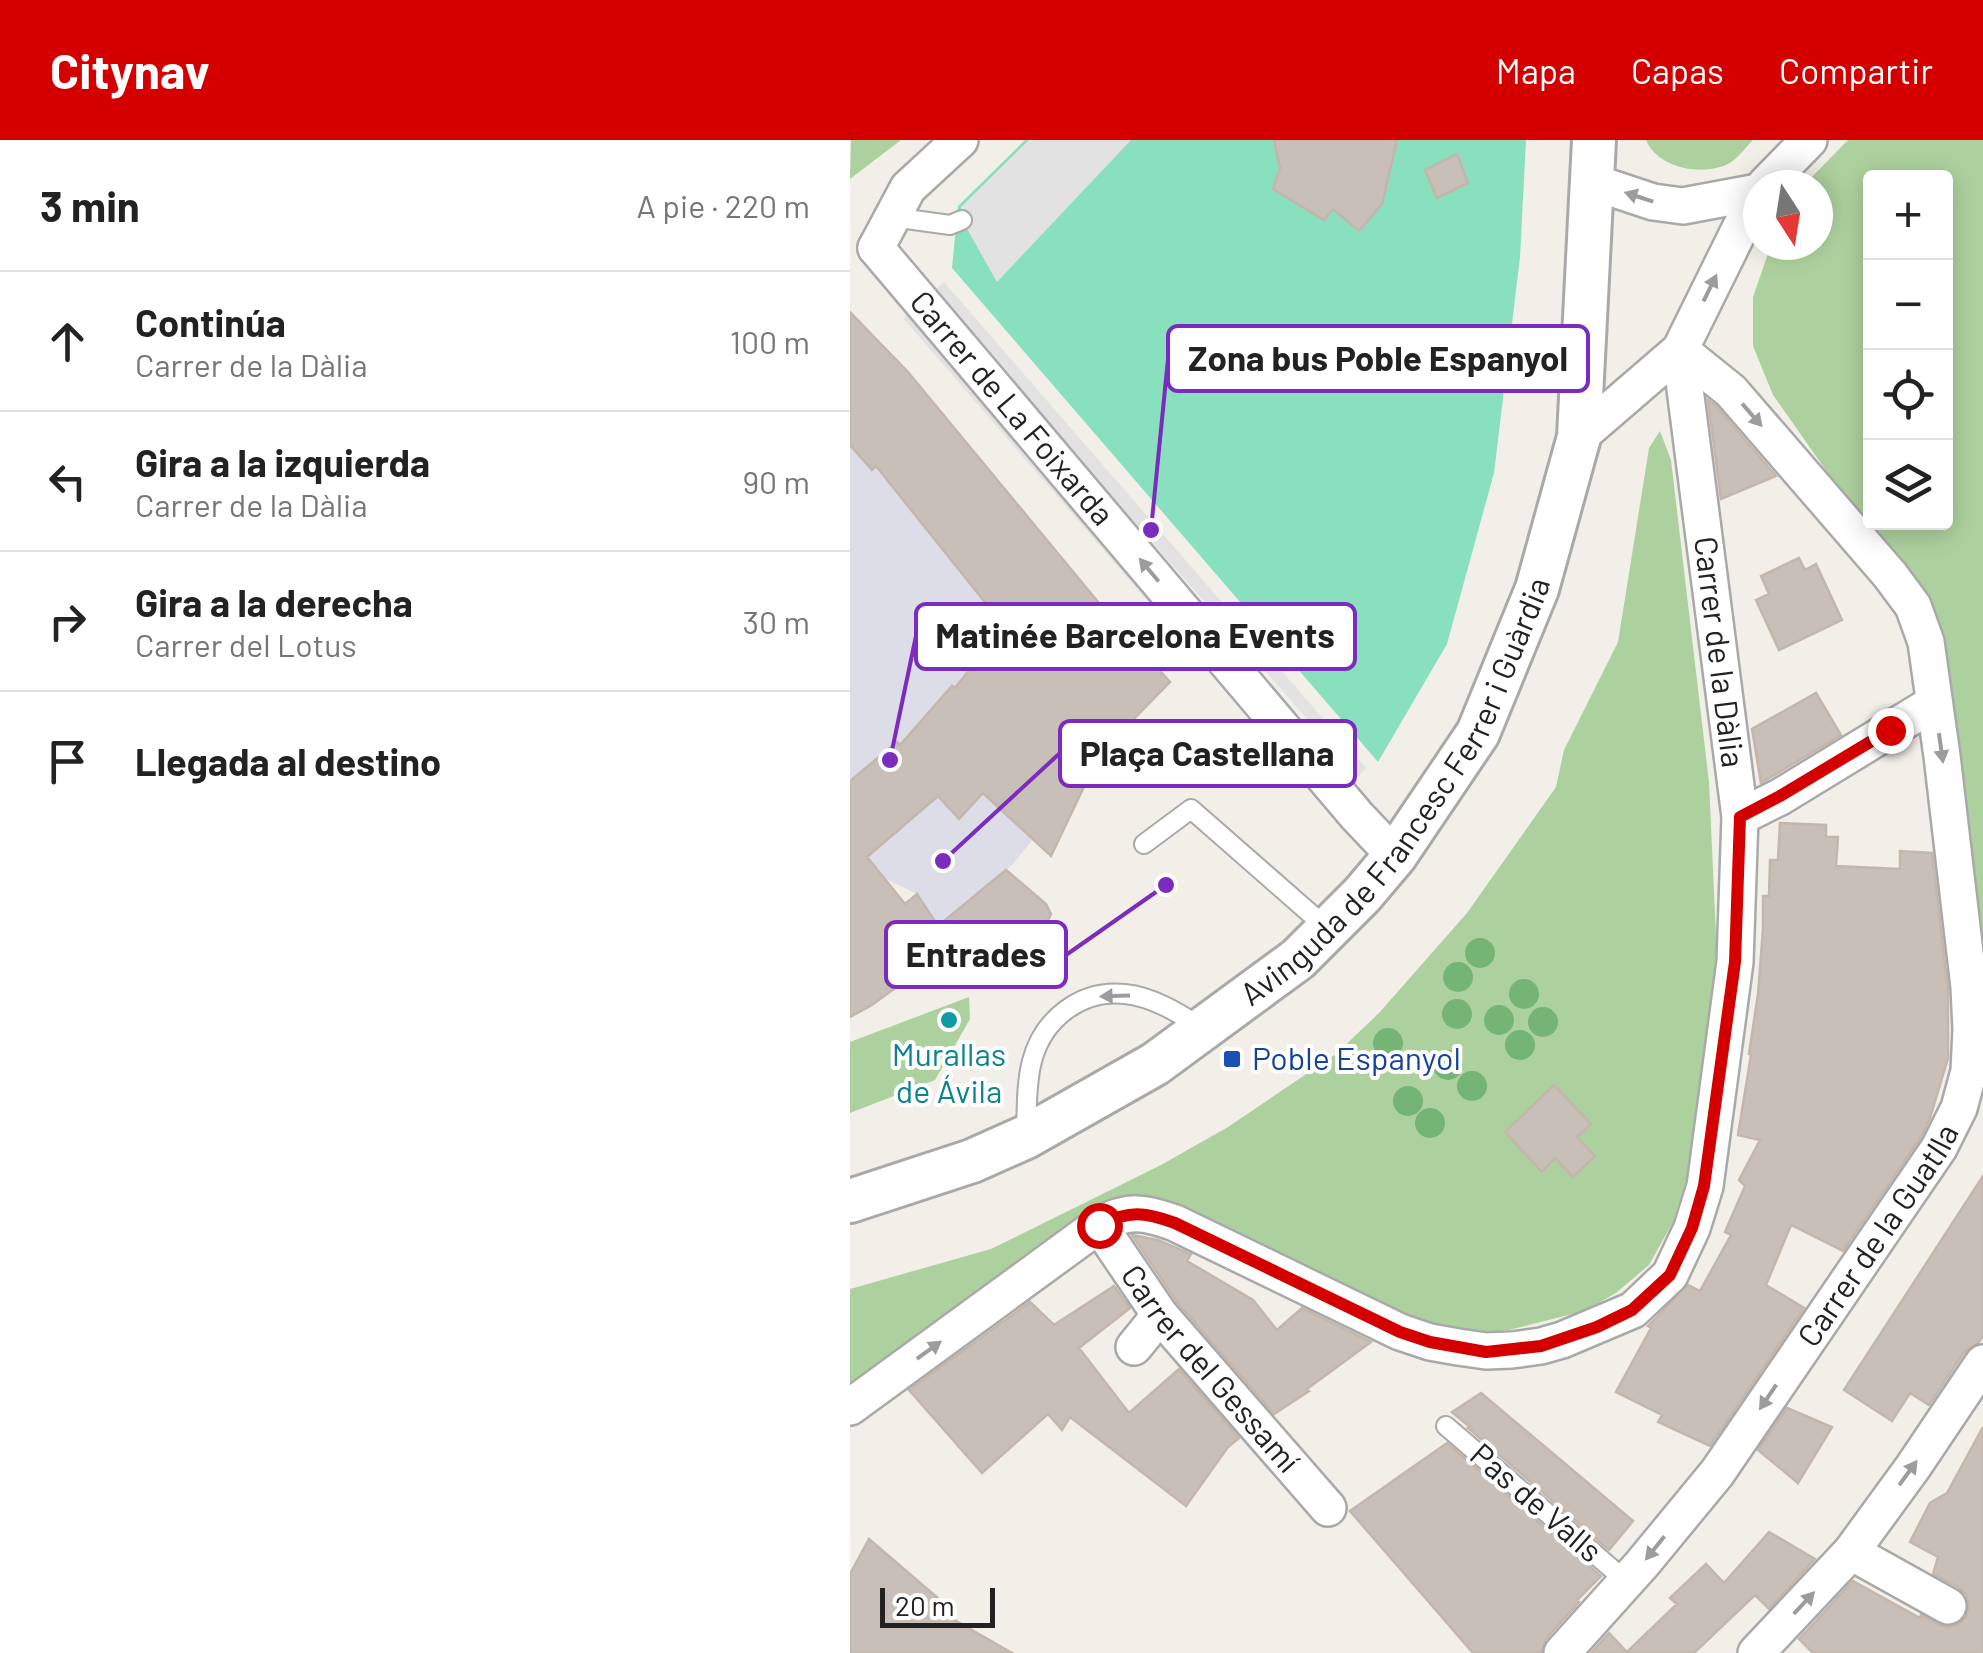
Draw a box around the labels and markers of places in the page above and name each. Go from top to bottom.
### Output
callout: Zona bus Poble Espanyol [1168,326,1588,391]
callout: Matinée Barcelona Events [916,604,1355,669]
callout: Plaça Castellana [1060,721,1355,786]
callout: Entrades [886,922,1066,987]
marker: Murallas de Ávila [938,1009,960,1031]
place label: Murallas de Ávila [892,1034,1006,1109]
place label: Poble Espanyol [1252,1038,1461,1076]
marker: Poble Espanyol [1221,1048,1243,1070]

